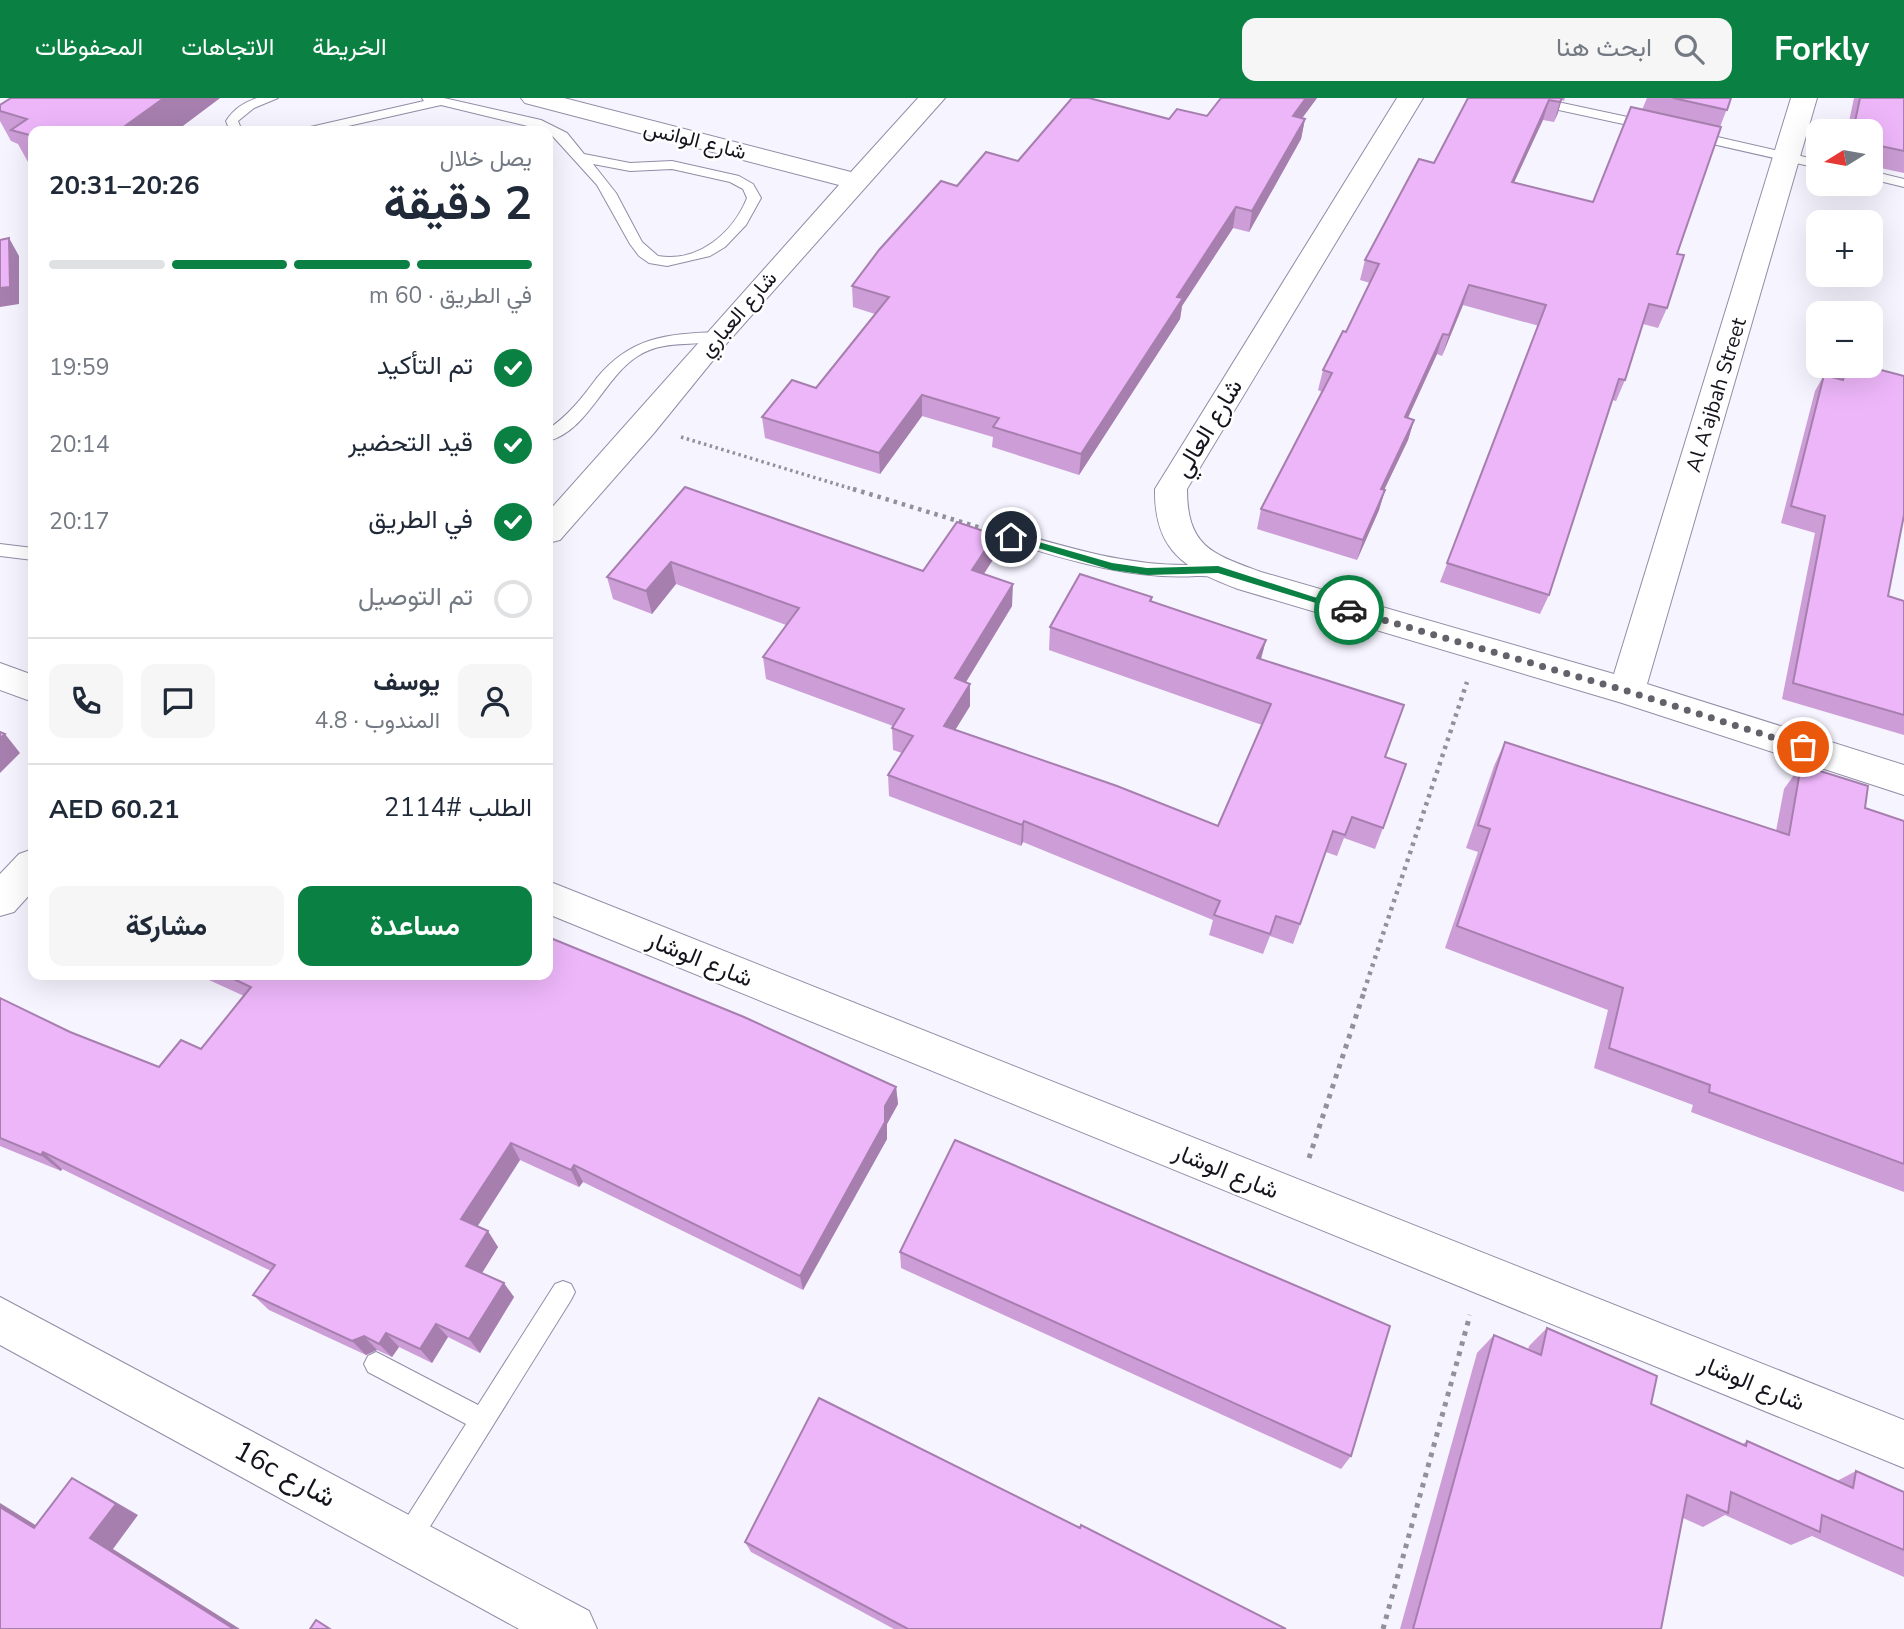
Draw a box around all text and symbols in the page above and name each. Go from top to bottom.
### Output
search box [1242,18,1732,81]
text: Forkly [1774,27,1869,72]
text: ابحث هنا [1556,30,1652,65]
icon: search [1670,30,1708,68]
text: المحفوظات [35,31,143,63]
text: الاتجاهات [181,31,274,63]
text: الخريطة [312,31,387,63]
street label: شارع الوانس [641,114,749,166]
north arrow [1806,119,1883,196]
map controls [1806,119,1883,378]
text: يصل خلال [440,143,532,174]
text: 20:26–20:31 [49,168,200,203]
text: 2 دقيقة [384,172,532,235]
button: + [1806,210,1883,287]
street label: شارع العباري [693,265,785,365]
text: في الطريق · 60 m [369,280,532,311]
button: − [1806,301,1883,378]
street label: Al A’ajbah Street [1679,314,1753,476]
text: تم التأكيد [377,348,473,383]
icon: check [494,349,532,387]
text: 19:59 [49,352,109,383]
street label: شارع العالي [1166,373,1252,485]
text: قيد التحضير [348,425,473,460]
icon: check [494,426,532,464]
text: 20:14 [49,429,109,460]
text: في الطريق [368,502,473,537]
icon: check [494,503,532,541]
text: 20:17 [49,506,109,537]
pin [981,507,1041,567]
icon: home [992,518,1030,556]
courier [1314,575,1384,645]
text: تم التوصيل [358,579,473,614]
icon: car [1330,591,1368,629]
button: phone [49,664,123,738]
button: chat [141,664,215,738]
text: يوسف [373,664,440,699]
button: person [458,664,532,738]
text: المندوب · 4.8 [315,705,440,736]
pin [1773,717,1833,777]
icon: bag [1784,728,1822,766]
text: الطلب #2114 [384,790,532,825]
text: AED 60.21 [49,792,180,827]
button: مشاركة [49,886,284,966]
button: مساعدة [298,886,532,966]
street label: شارع الوشار [642,923,757,995]
street label: شارع الوشار [1168,1135,1283,1207]
street label: شارع الوشار [1694,1347,1809,1419]
street label: 16c شارع [227,1431,343,1517]

